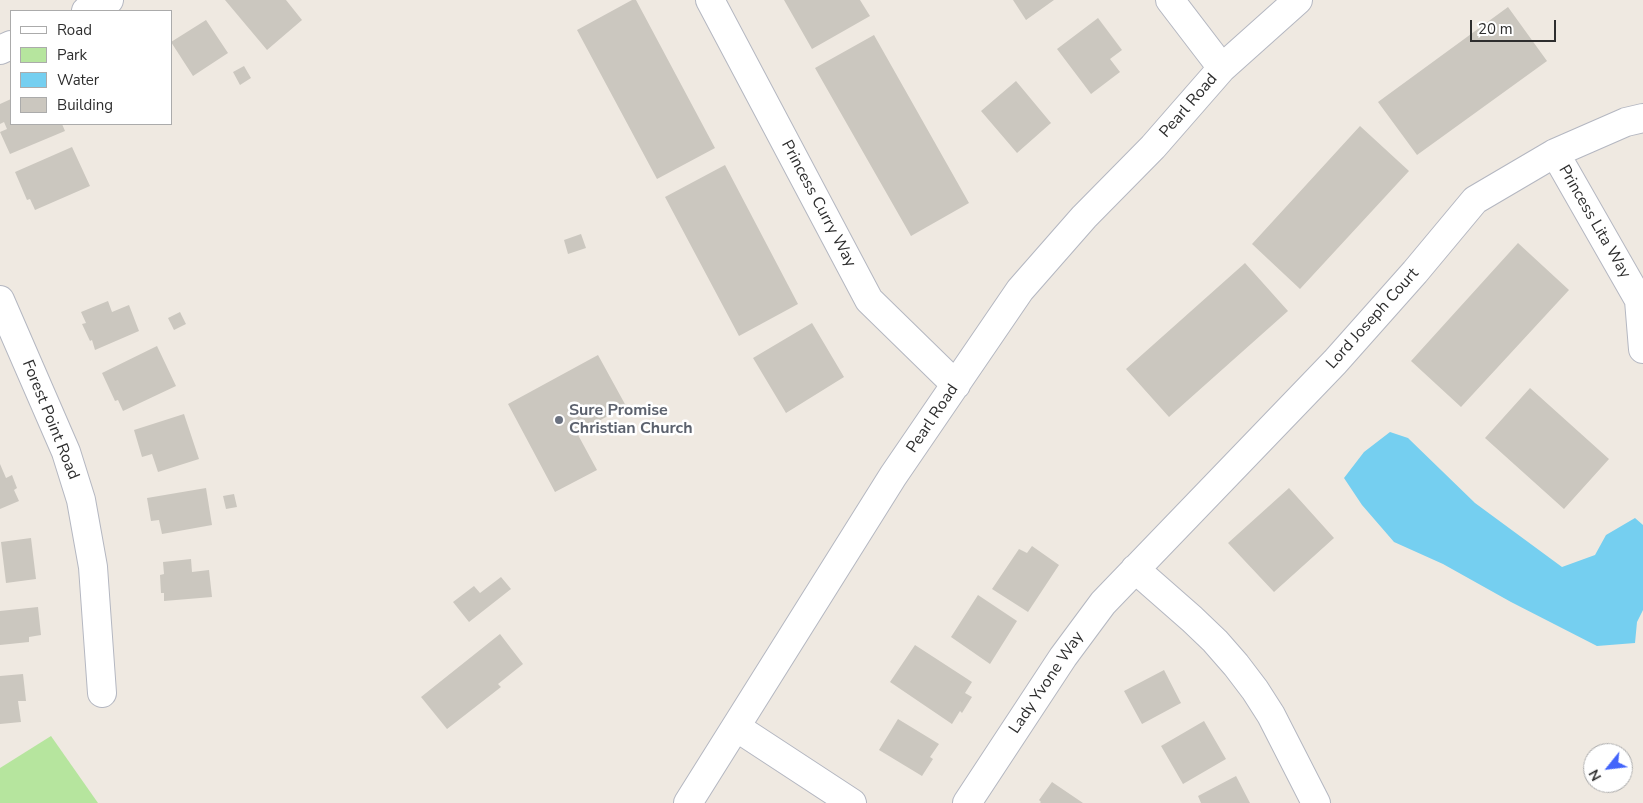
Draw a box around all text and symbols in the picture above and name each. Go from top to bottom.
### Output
legend [10,10,172,125]
scale bar [1473,10,1559,42]
text: 20 m [1478,19,1513,39]
text: Road [57,20,92,40]
text: Park [57,45,87,65]
text: Water [57,70,99,90]
street label: Pearl Road [1156,70,1222,142]
text: Building [57,95,113,115]
street label: Princess Curry Way [776,137,860,271]
street label: Princess Lita Way [1554,162,1634,282]
street label: Lord Joseph Court [1323,265,1423,373]
street label: Forest Point Road [17,357,83,483]
street label: Pearl Road [903,381,963,457]
place label: Sure Promise Christian Church [569,401,693,439]
marker: Sure Promise Christian Church [553,414,565,426]
street label: Lady Yvone Way [1006,628,1088,738]
north arrow [1583,743,1633,793]
text: N [1584,766,1606,784]

